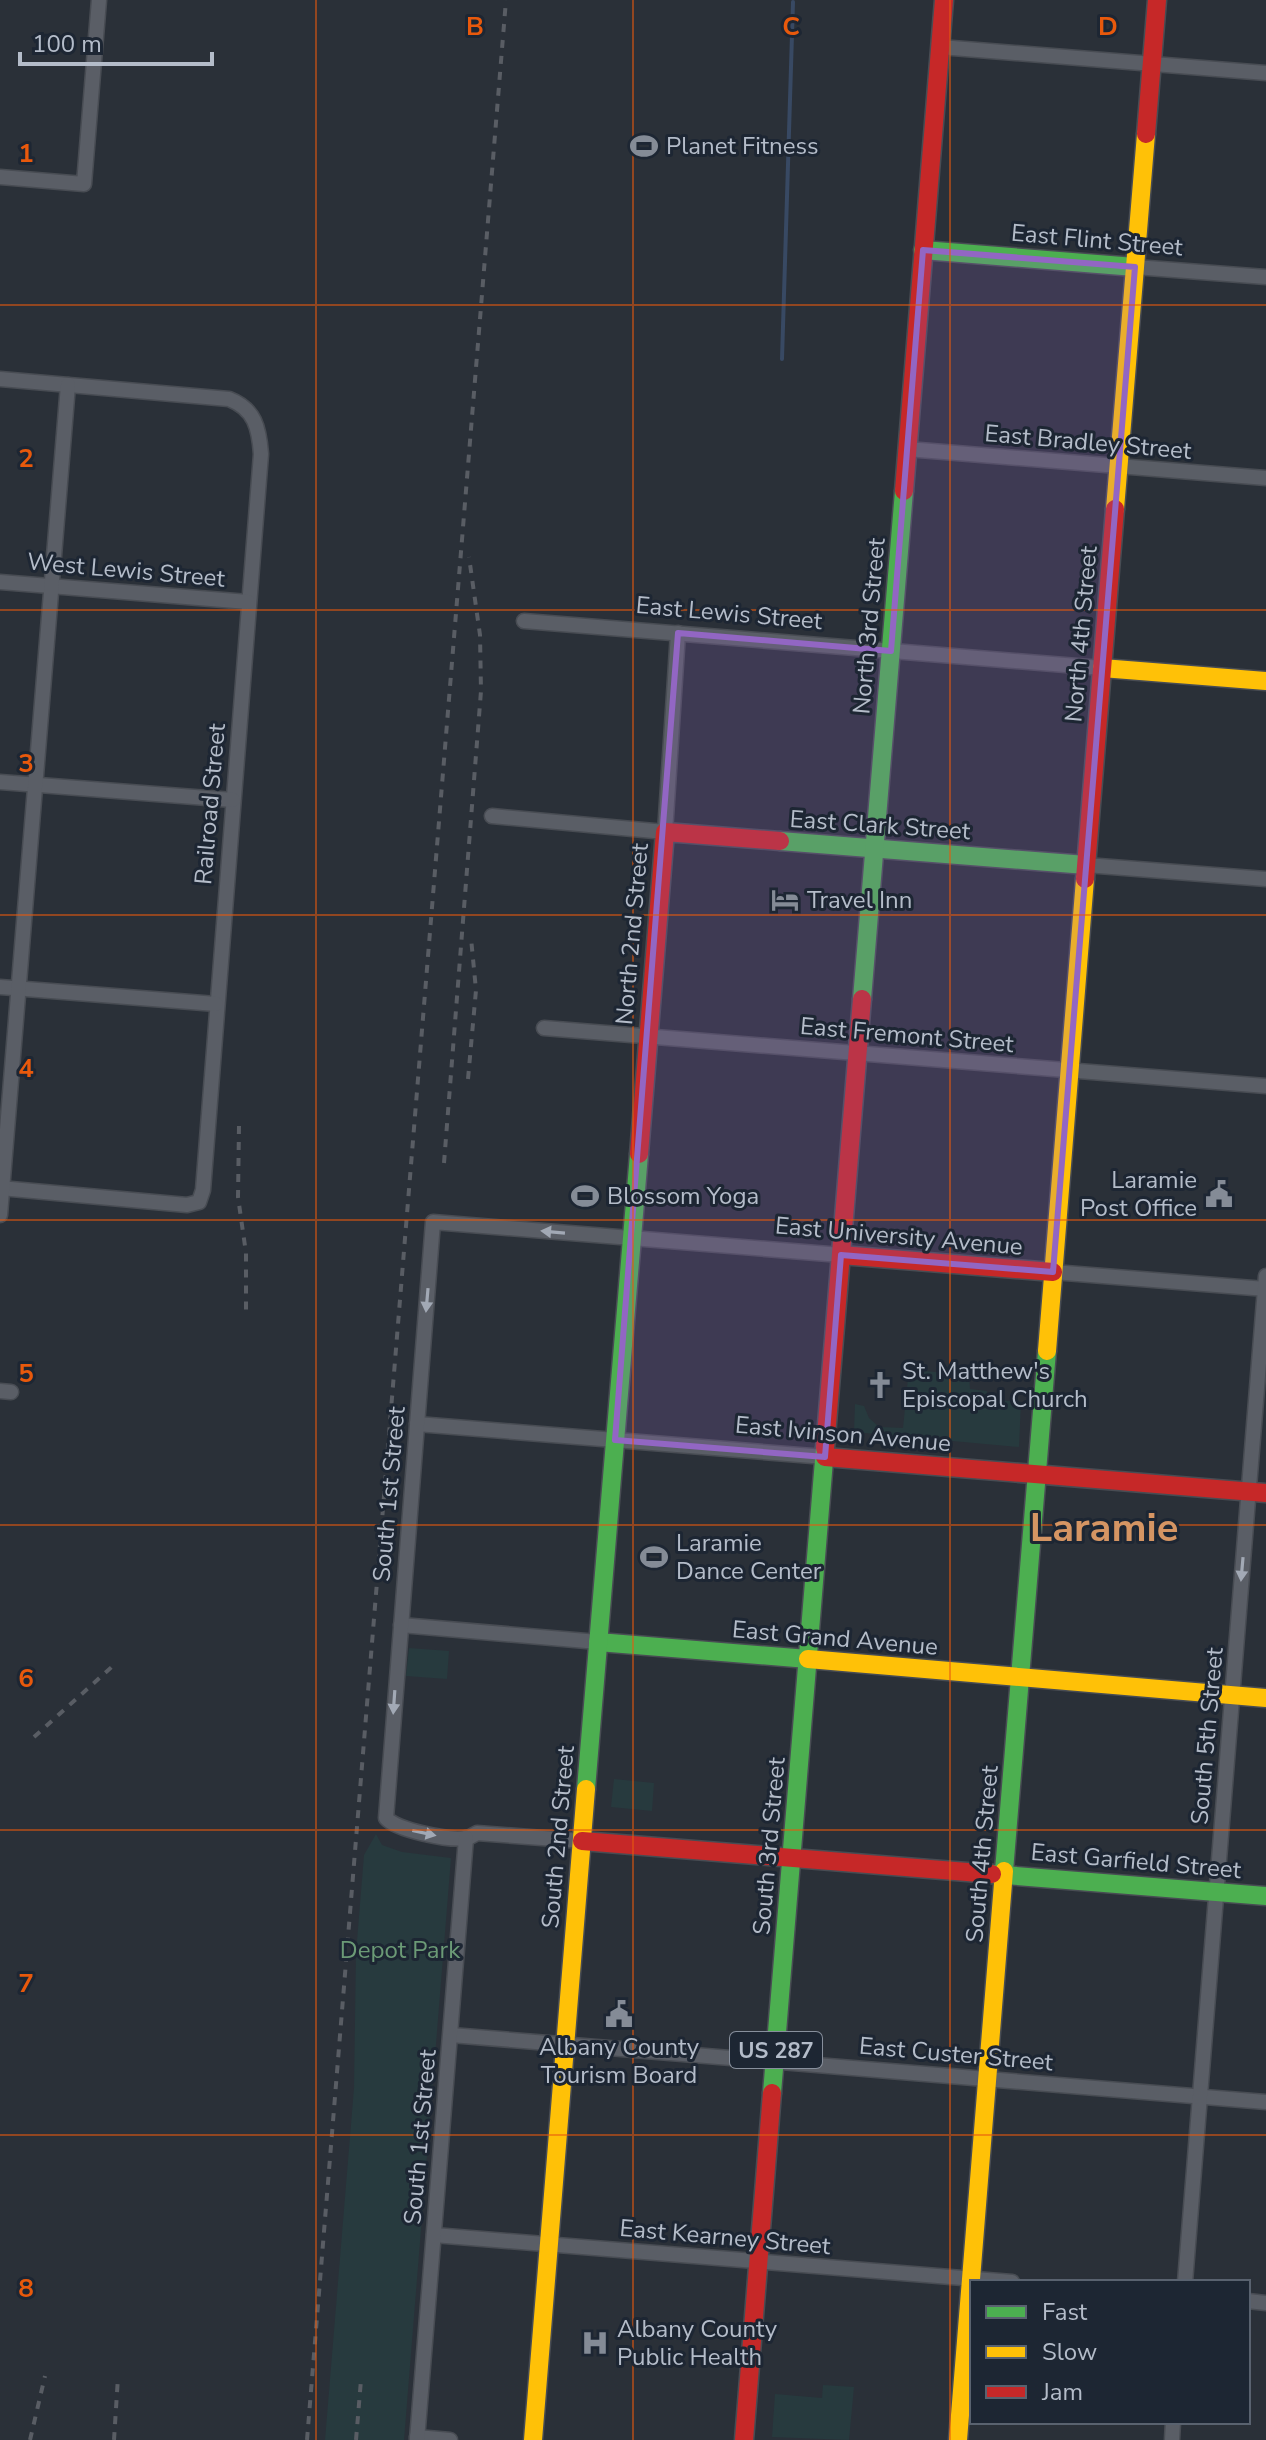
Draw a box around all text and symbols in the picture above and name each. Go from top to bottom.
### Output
text: B [466,9,484,44]
text: C [782,9,800,44]
text: D [1098,9,1118,44]
scale bar [20,16,212,66]
text: 100 m [32,28,102,60]
place label: Planet Fitness [666,130,819,162]
sports icon: Planet Fitness [629,131,659,161]
text: 1 [18,136,34,171]
street label: East Flint Street [1010,217,1185,263]
street label: East Bradley Street [983,417,1193,467]
text: 2 [18,441,34,476]
street label: North 3rd Street [845,536,893,716]
street label: North 4th Street [1057,544,1105,723]
street label: West Lewis Street [26,545,227,595]
street label: East Lewis Street [634,589,824,637]
street label: Railroad Street [187,722,233,886]
text: 3 [18,746,34,781]
street label: East Clark Street [789,803,972,847]
street label: North 2nd Street [608,841,656,1026]
place label: Travel Inn [807,884,912,916]
hotel icon: Travel Inn [770,885,800,915]
street label: East Fremont Street [799,1010,1016,1060]
text: 4 [18,1051,34,1086]
place label: Laramie Post Office [1080,1164,1197,1224]
public building icon: Laramie Post Office [1204,1179,1234,1209]
place label: Blossom Yoga [607,1180,759,1212]
sports icon: Blossom Yoga [570,1181,600,1211]
street label: East University Avenue [774,1209,1024,1263]
one-way arrow [540,1225,565,1238]
one-way arrow [420,1288,433,1313]
place label: St. Matthew's Episcopal Church [902,1355,1088,1415]
text: 5 [18,1356,34,1391]
church icon: St. Matthew's Episcopal Church [865,1370,895,1400]
street label: South 1st Street [365,1405,413,1583]
street label: East Ivinson Avenue [734,1409,952,1459]
district label: Laramie [1030,1501,1178,1555]
place label: Laramie Dance Center [676,1527,822,1587]
sports icon: Laramie Dance Center [639,1542,669,1572]
one-way arrow [1235,1557,1248,1582]
street label: East Grand Avenue [731,1613,939,1663]
street label: South 5th Street [1183,1645,1231,1826]
text: 6 [18,1661,34,1696]
one-way arrow [388,1690,401,1715]
street label: South 2nd Street [534,1744,582,1930]
street label: South 3rd Street [745,1755,793,1936]
street label: South 4th Street [958,1763,1006,1944]
one-way arrow [412,1827,437,1839]
street label: East Garfield Street [1030,1836,1243,1886]
park label: Depot Park [340,1934,461,1966]
text: 7 [18,1966,34,2001]
public building icon: Albany County Tourism Board [604,1999,634,2029]
street label: East Custer Street [858,2030,1055,2078]
place label: Albany County Tourism Board [539,2031,700,2091]
road number: US 287 [730,2032,822,2068]
street label: South 1st Street [396,2048,444,2226]
street label: East Kearney Street [618,2212,832,2262]
text: 8 [18,2271,34,2306]
legend [970,2280,1250,2424]
text: Fast [1042,2296,1088,2328]
place label: Albany County Public Health [617,2313,778,2373]
hospital icon: Albany County Public Health [580,2328,610,2358]
text: Slow [1042,2336,1097,2368]
text: Jam [1041,2376,1083,2408]

